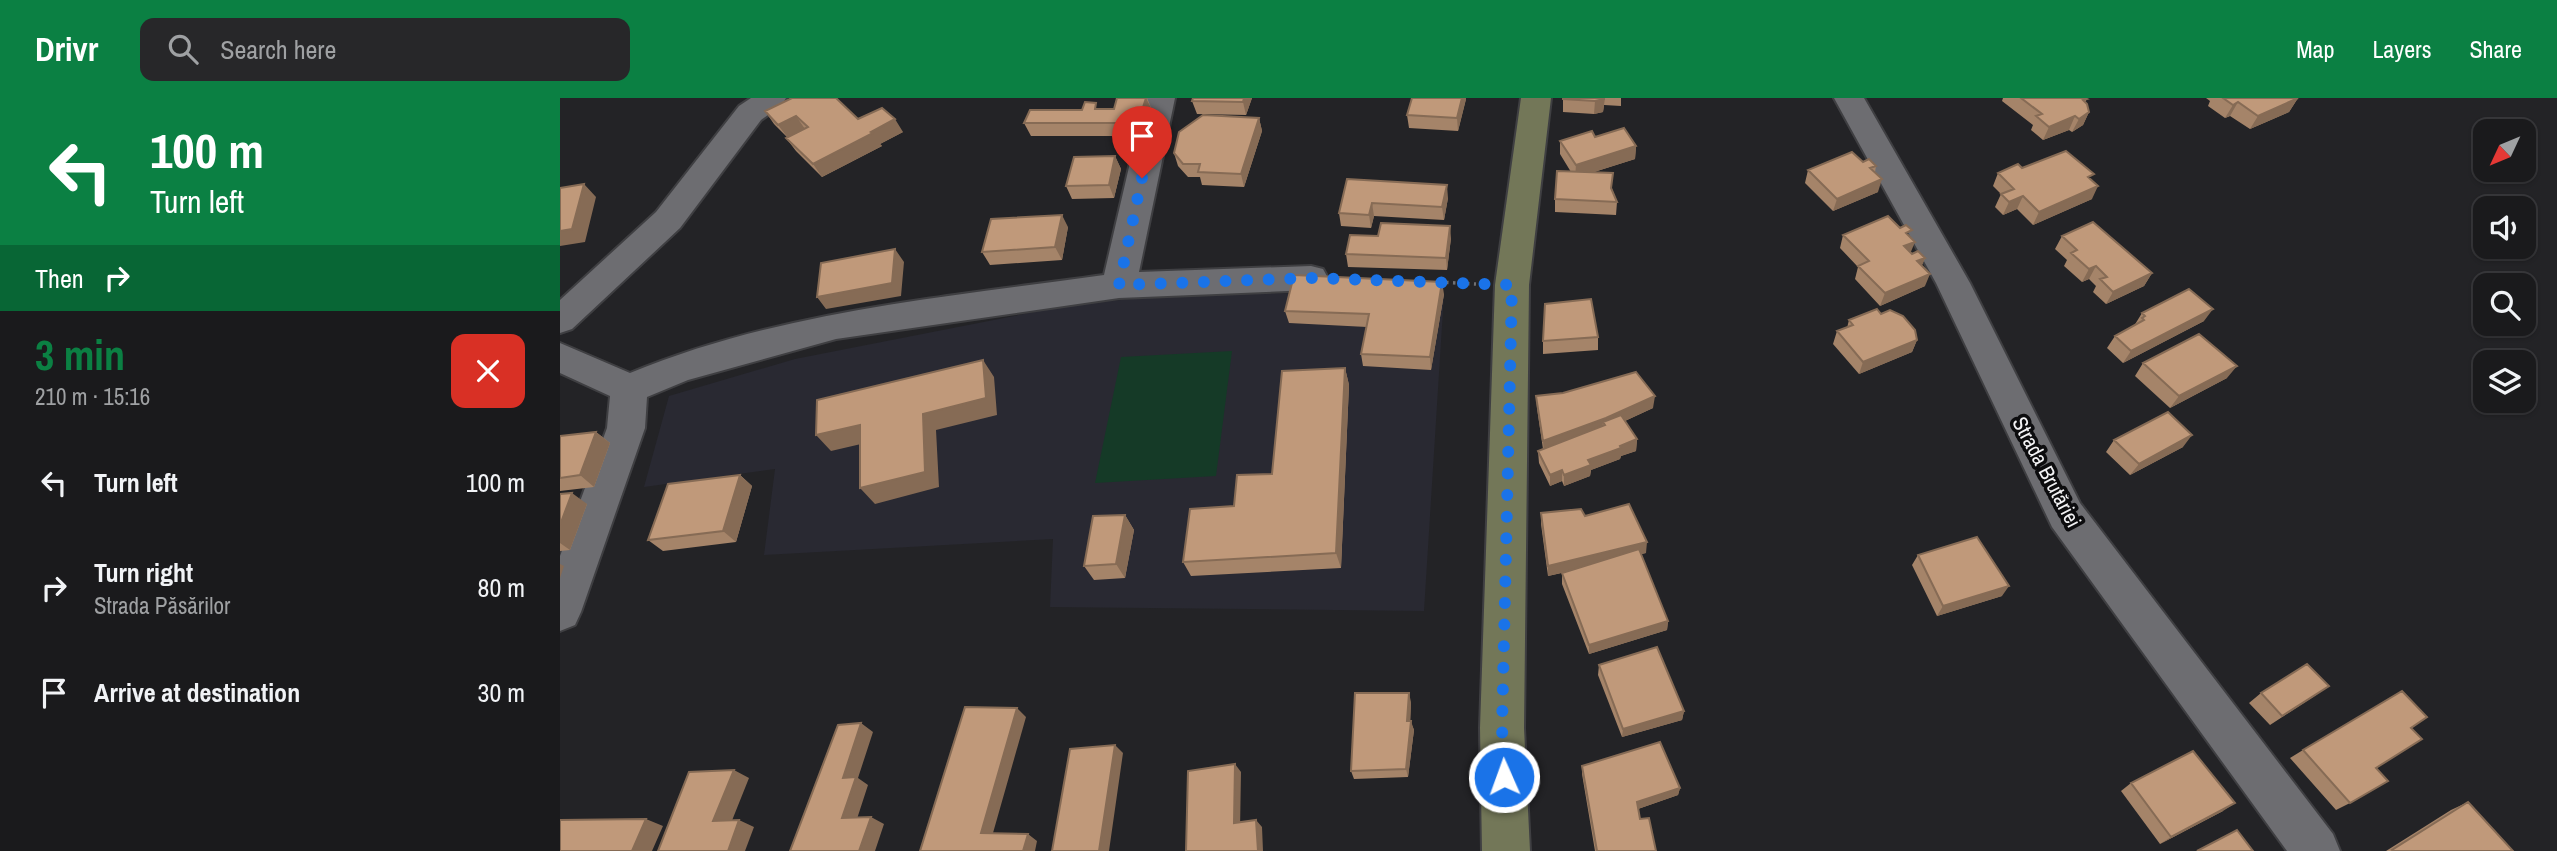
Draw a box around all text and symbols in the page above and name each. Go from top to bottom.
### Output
search box [140,18,630,81]
text: Drivr [35,27,98,71]
icon: search [164,30,202,68]
text: Search here [220,32,336,67]
text: Map [2296,33,2334,65]
text: Layers [2372,33,2431,65]
text: Share [2469,33,2522,65]
pin [1112,106,1172,178]
text: 100 m [150,117,264,183]
icon: arrive [1123,117,1161,155]
north arrow [2473,119,2536,182]
map controls [2473,119,2536,413]
icon: left [35,126,126,217]
text: Turn left [150,180,244,223]
button: sound [2473,196,2536,259]
icon: right [98,259,136,297]
text: Then [35,261,84,296]
button: search [2473,273,2536,336]
text: 3 min [35,327,125,383]
button: close [451,334,525,408]
button: layers [2473,350,2536,413]
text: 210 m · 15:16 [35,381,150,412]
street label: Strada Brutăriei [2006,412,2088,532]
icon: left [35,464,73,502]
text: Turn left [94,465,178,500]
text: 100 m [466,465,525,500]
text: Turn right [94,555,193,590]
icon: right [35,569,73,607]
text: 80 m [478,570,525,605]
text: Strada Păsărilor [94,590,230,621]
icon: arrive [35,674,73,712]
text: Arrive at destination [94,675,300,710]
text: 30 m [478,675,525,710]
position arrow [1467,740,1541,814]

